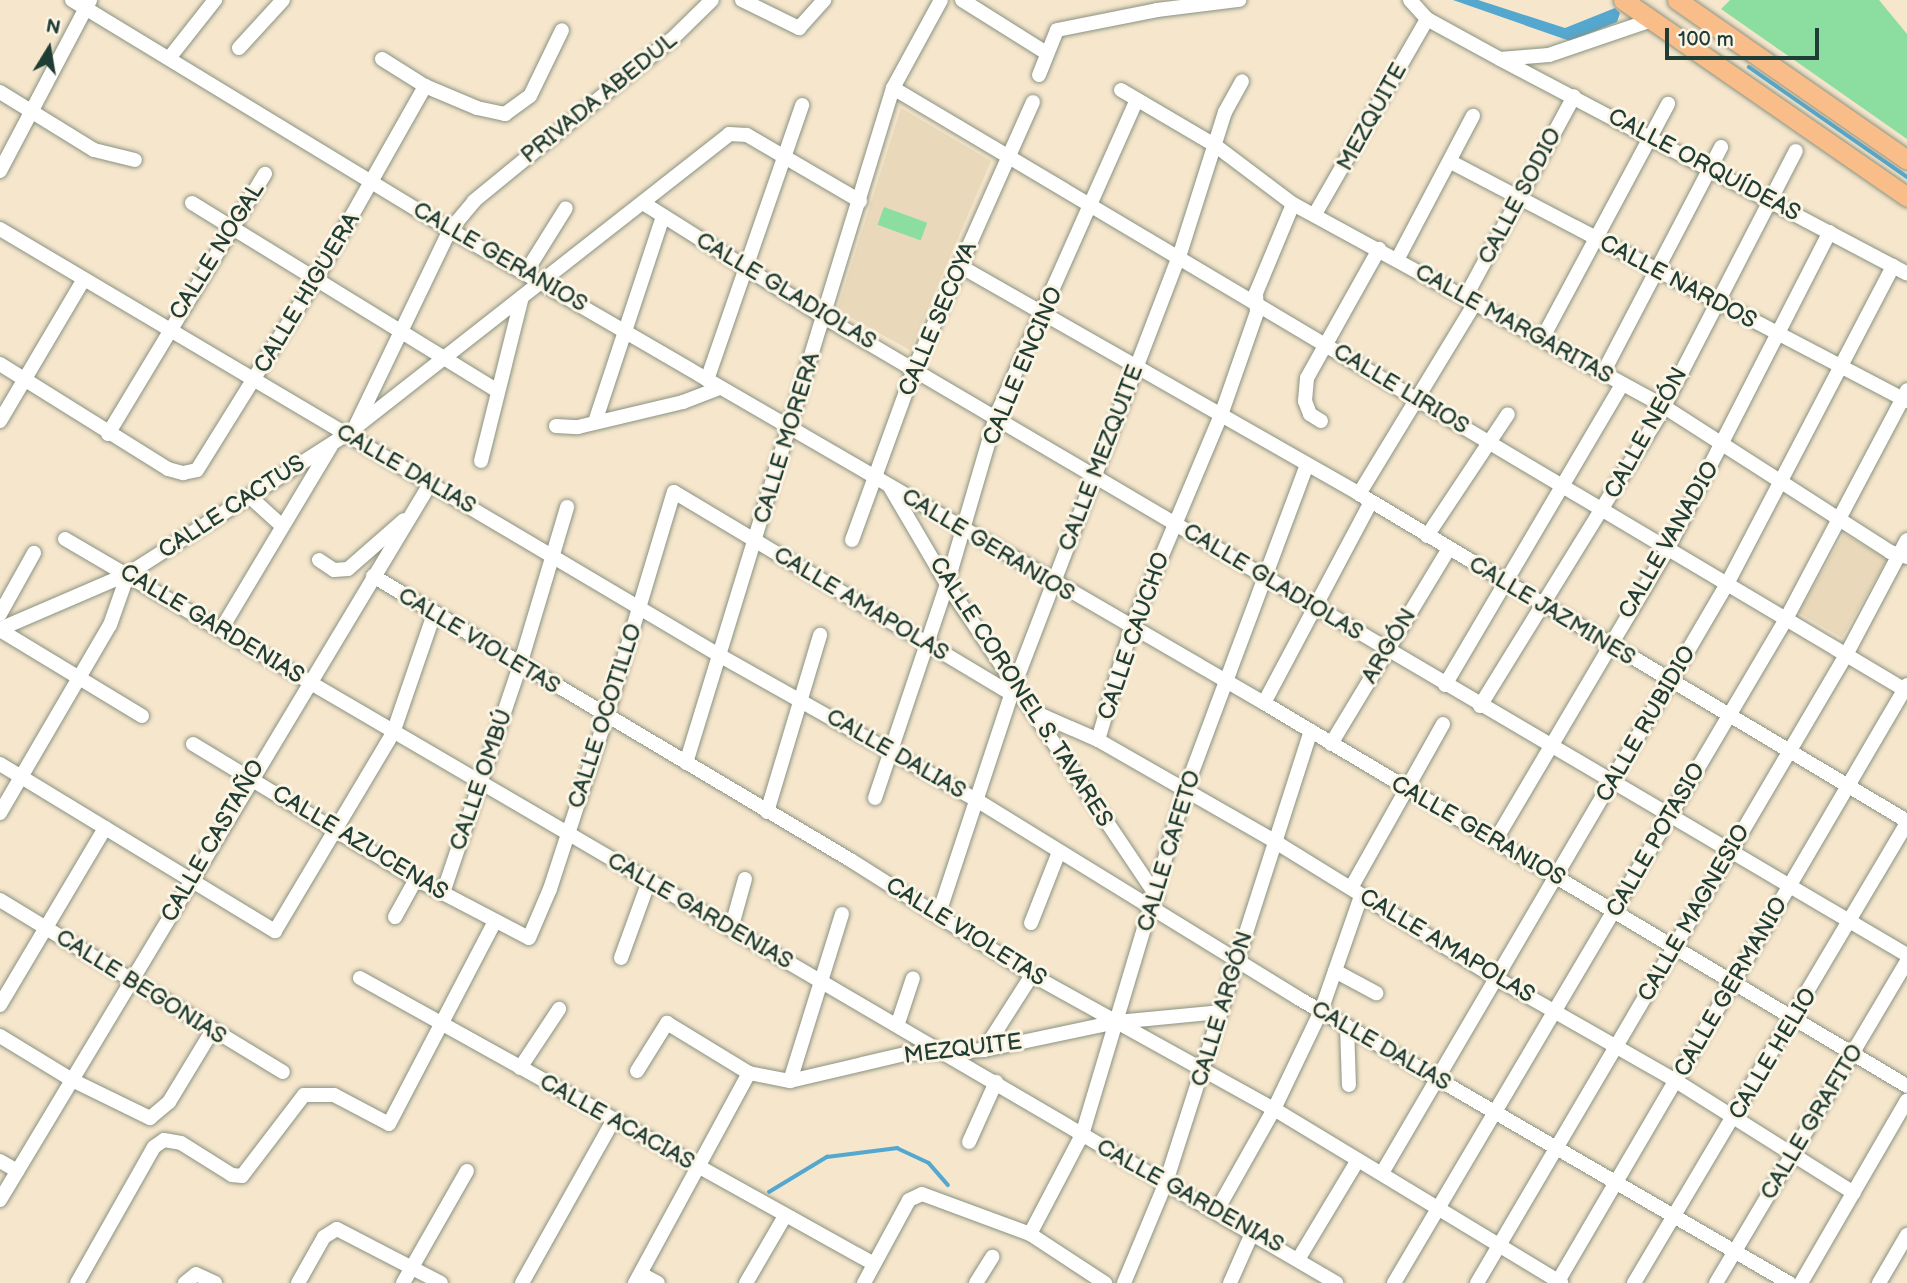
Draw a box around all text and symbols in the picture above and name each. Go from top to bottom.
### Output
north arrow [14,14,84,84]
scale bar [1669,14,1823,58]
text: N [44,15,62,41]
street label: PRIVADA ABEDUL [516,27,682,169]
text: 100 m [1678,27,1734,52]
street label: MEZQUITE [1331,58,1413,176]
street label: CALLE ORQUÍDEAS [1603,103,1805,227]
street label: CALLE SODIO [1472,123,1568,269]
street label: CALLE NOGAL [164,177,270,325]
street label: CALLE GERANIOS [408,196,592,318]
street label: CALLE HIGUERA [248,208,366,378]
street label: CALLE GLADIOLAS [691,226,881,356]
street label: CALLE NARDOS [1595,229,1761,335]
street label: CALLE SECOYA [893,237,983,401]
street label: CALLE MARGARITAS [1410,258,1618,390]
street label: CALLE ENCINO [977,283,1069,449]
street label: CALLE LIRIOS [1328,338,1474,440]
street label: CALLE MORERA [748,349,826,527]
street label: CALLE MEZQUITE [1053,361,1149,555]
street label: CALLE NEÓN [1599,363,1693,503]
street label: CALLE DALIAS [331,418,481,520]
street label: CALLE CACTUS [154,449,310,565]
street label: CALLE VANADIO [1613,456,1725,624]
street label: CALLE GERANIOS [897,482,1079,608]
street label: CALLE GLADIOLAS [1178,517,1368,647]
street label: CALLE AMAPOLAS [768,541,954,667]
street label: CALLE CAUCHO [1092,548,1176,724]
street label: CALLE JAZMINES [1463,550,1641,672]
street label: CALLE CORONEL S. TAVARES [923,551,1119,833]
street label: CALLE GARDENIAS [115,558,309,690]
street label: CALLE VIOLETAS [393,582,565,700]
street label: ARGÓN [1356,603,1422,689]
street label: CALLE OCOTILLO [562,620,648,812]
street label: CALLE RUBIDIO [1590,641,1702,807]
street label: CALLE DALIAS [821,703,971,805]
street label: CALLE OMBÚ [444,706,518,854]
street label: CALLE CASTAÑO [155,755,271,927]
street label: CALLE POTASIO [1601,758,1711,922]
street label: CALLE CAFETO [1131,767,1207,935]
street label: CALLE GERANIOS [1386,770,1570,892]
street label: CALLE AZUCENAS [267,780,453,906]
street label: CALLE MAGNESIO [1632,820,1756,1006]
street label: CALLE GARDENIAS [602,847,798,975]
street label: CALLE VIOLETAS [880,871,1052,993]
street label: CALLE AMAPOLAS [1354,883,1540,1009]
street label: CALLE GERMANIO [1668,892,1794,1082]
street label: CALLE BEGONIAS [51,923,231,1051]
street label: CALLE ARGÓN [1185,928,1259,1090]
street label: CALLE HELIO [1723,983,1823,1125]
street label: CALLE DALIAS [1306,995,1456,1097]
street label: MEZQUITE [902,1028,1024,1070]
street label: CALLE GRAFITO [1755,1039,1869,1205]
street label: CALLE ACACIAS [535,1068,699,1176]
street label: CALLE GARDENIAS [1092,1133,1288,1259]

